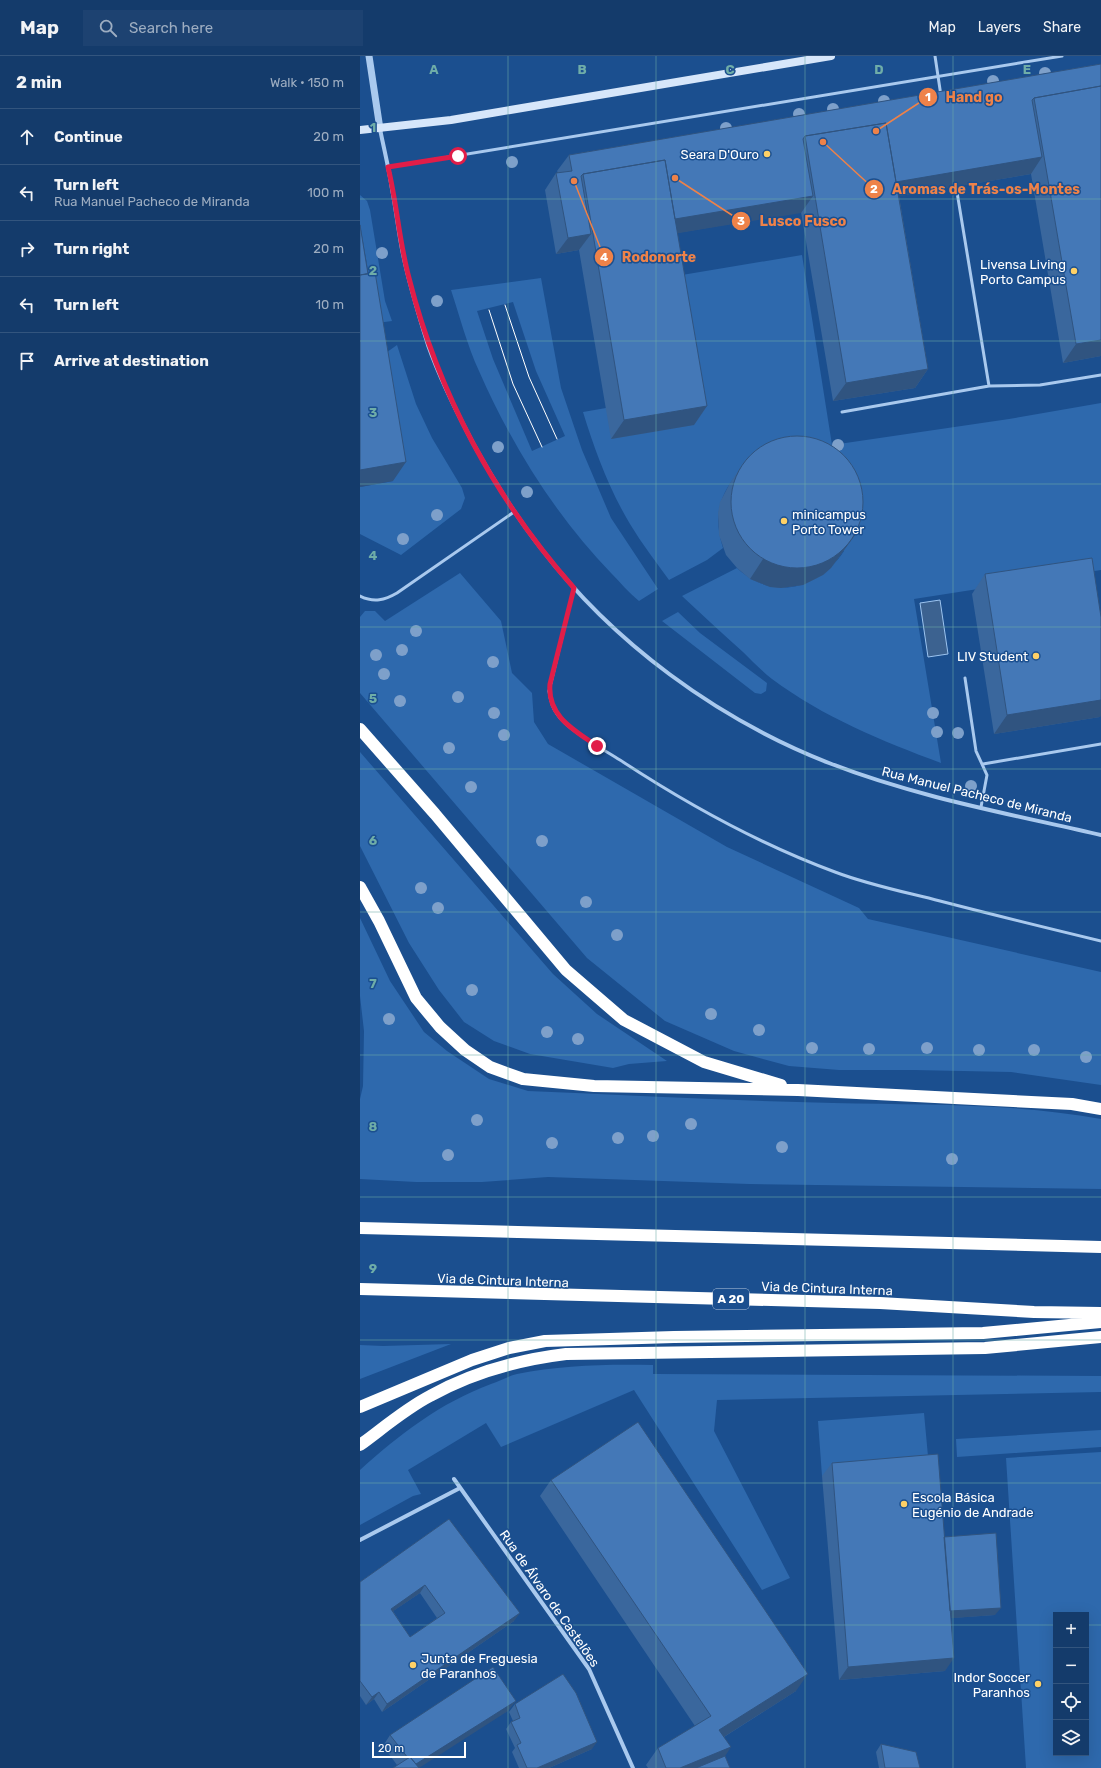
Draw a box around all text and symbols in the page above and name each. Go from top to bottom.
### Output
search box [83,10,363,46]
text: Map [20,16,59,39]
icon: search [97,17,119,39]
text: Search here [129,19,213,37]
text: Map [929,19,956,36]
text: Layers [978,19,1021,36]
text: Share [1043,19,1081,36]
text: A [429,62,439,77]
text: B [577,62,587,77]
text: C [725,62,735,77]
text: D [874,62,884,77]
text: E [1023,62,1031,77]
text: 2 min [16,72,62,92]
text: Walk · 150 m [270,75,344,90]
callout: Hand go [918,84,1011,110]
text: Hand go [946,89,1002,106]
text: 1 [925,90,931,104]
text: 1 [370,120,376,135]
icon: ahead [16,126,38,148]
text: Continue [54,128,123,146]
text: 20 m [313,129,344,144]
route start [449,147,467,165]
place label: Seara D'Ouro [681,147,759,162]
marker: Seara D'Ouro [762,149,772,159]
text: Turn left [54,176,119,194]
callout: Aromas de Trás-os-Montes [864,176,1088,202]
text: Aromas de Trás-os-Montes [892,181,1080,198]
icon: left [16,182,38,204]
text: 2 [870,182,878,196]
text: 100 m [307,185,344,200]
text: Rua Manuel Pacheco de Miranda [54,194,250,209]
callout: Lusco Fusco [731,208,854,234]
text: Lusco Fusco [760,213,846,230]
text: 3 [737,214,745,228]
icon: right [16,238,38,260]
text: Turn right [54,240,129,258]
text: 20 m [313,241,344,256]
callout: Rodonorte [594,244,704,270]
text: Rodonorte [622,249,696,266]
text: 4 [600,250,608,264]
place label: Livensa Living Porto Campus [980,257,1066,287]
text: 2 [369,263,377,278]
marker: Livensa Living Porto Campus [1069,266,1079,276]
icon: left [16,294,38,316]
text: Turn left [54,296,119,314]
text: 10 m [315,297,344,312]
icon: arrive [16,350,38,372]
text: Arrive at destination [54,352,209,370]
text: 3 [369,405,378,420]
place label: minicampus Porto Tower [792,507,866,537]
marker: minicampus Porto Tower [779,516,789,526]
text: 4 [369,548,378,563]
place label: LIV Student [957,649,1028,664]
marker: LIV Student [1031,651,1041,661]
text: 5 [369,691,377,706]
route end [588,737,606,755]
street label: Rua Manuel Pacheco de Miranda [880,764,1074,825]
text: 6 [369,833,378,848]
text: 7 [369,976,377,991]
text: 8 [369,1119,378,1134]
text: 9 [369,1261,377,1276]
street label: Via de Cintura Interna [437,1271,569,1290]
street label: Via de Cintura Interna [761,1279,893,1298]
road number: A 20 [713,1289,749,1309]
place label: Escola Básica Eugénio de Andrade [912,1490,1034,1521]
marker: Escola Básica Eugénio de Andrade [899,1499,909,1509]
street label: Rua de Álvaro de Castelões [497,1527,603,1670]
map controls [1053,1612,1089,1756]
button: + [1053,1612,1089,1648]
button: − [1053,1648,1089,1684]
place label: Junta de Freguesia de Paranhos [421,1651,538,1681]
marker: Junta de Freguesia de Paranhos [408,1660,418,1670]
place label: Indor Soccer Paranhos [953,1670,1030,1700]
marker: Indor Soccer Paranhos [1033,1679,1043,1689]
button: locate [1053,1684,1089,1720]
button: layers [1053,1720,1089,1756]
scale bar [372,1740,466,1759]
text: 20 m [378,1742,404,1755]

